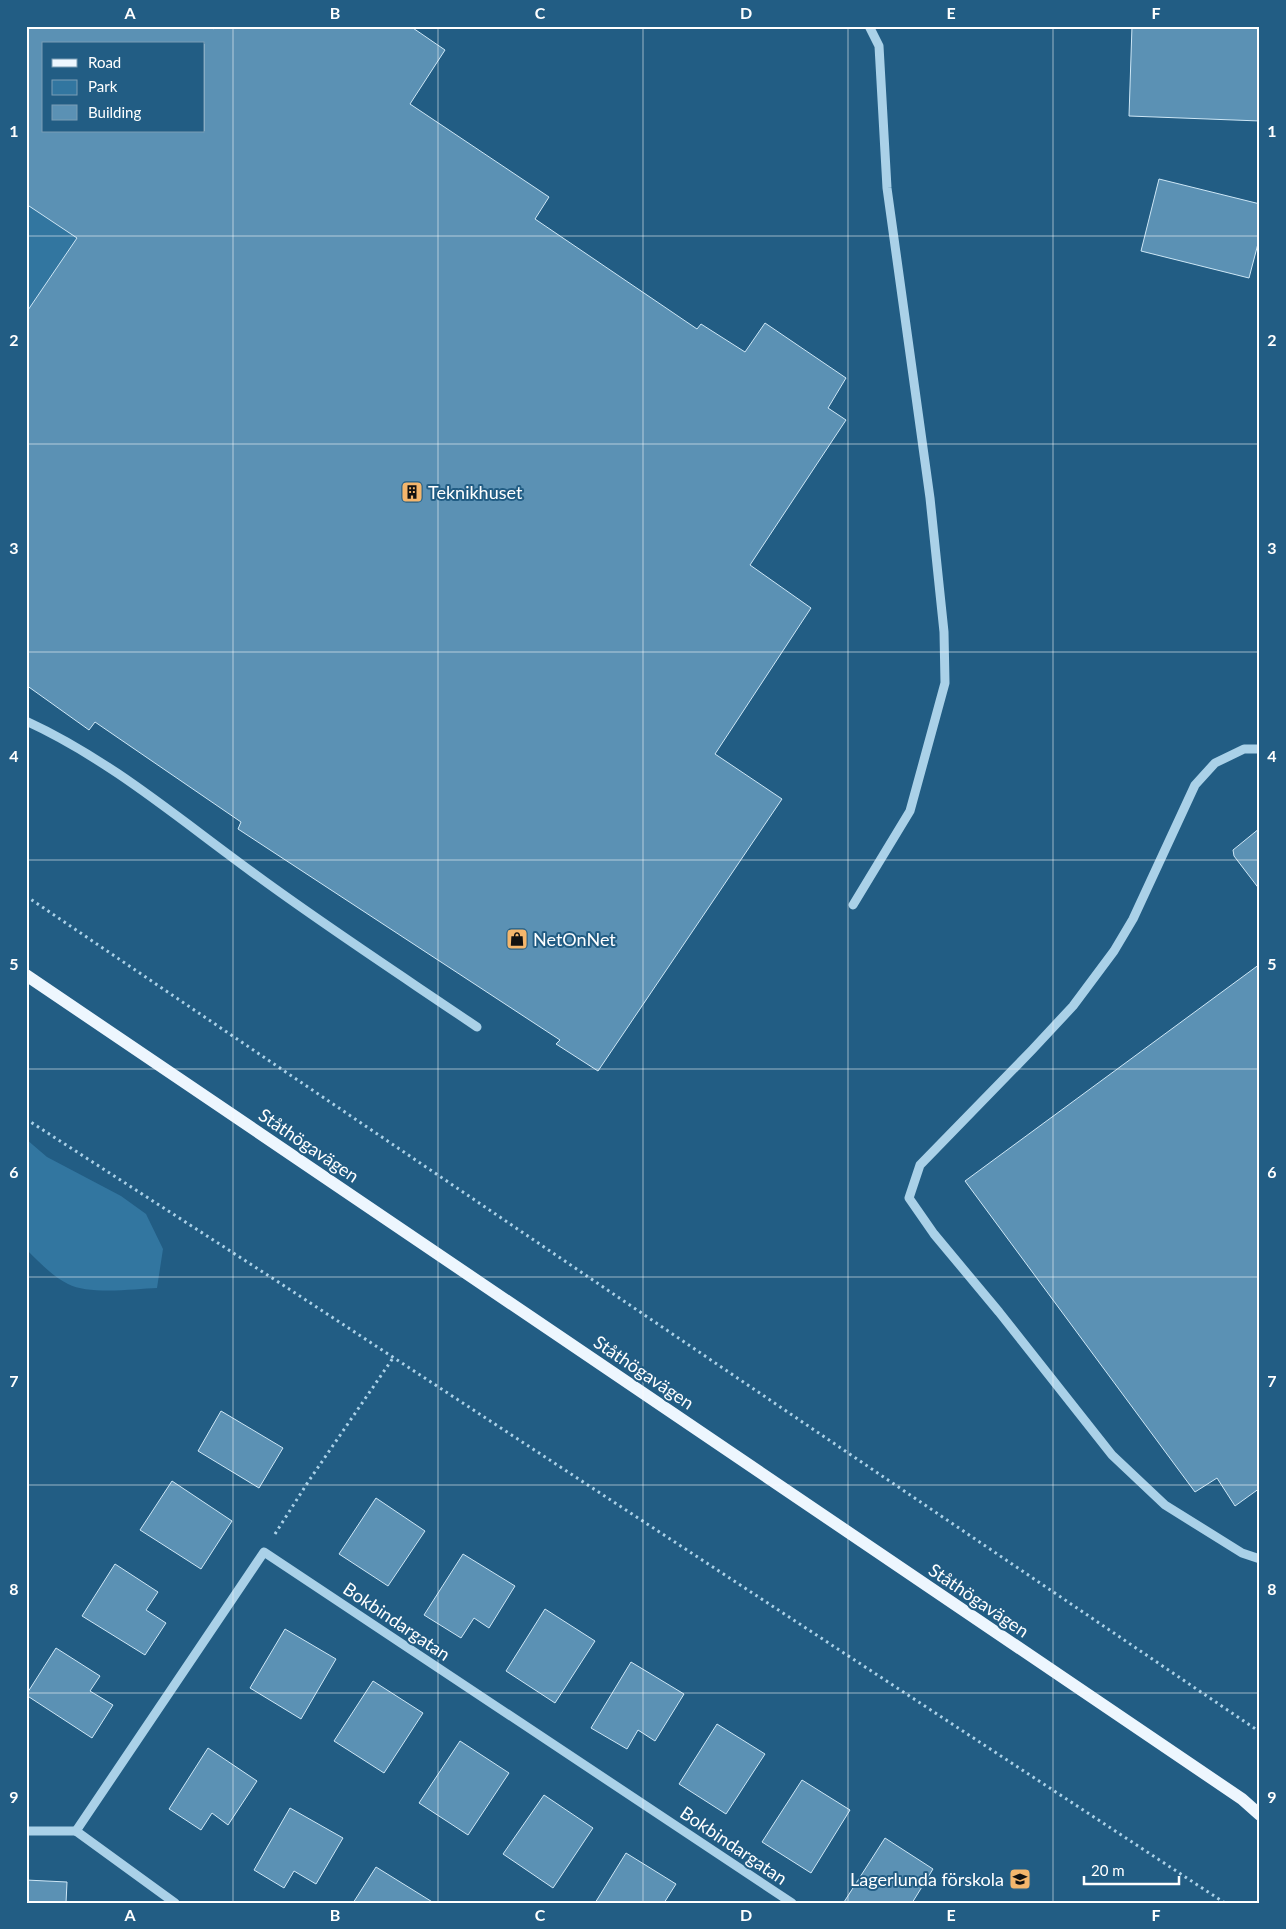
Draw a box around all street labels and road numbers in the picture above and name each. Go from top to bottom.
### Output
street label: Ståthögavägen [255,1103,363,1187]
street label: Ståthögavägen [590,1330,698,1414]
street label: Ståthögavägen [925,1558,1033,1642]
street label: Bokbindargatan [339,1577,455,1665]
street label: Bokbindargatan [676,1801,792,1889]

